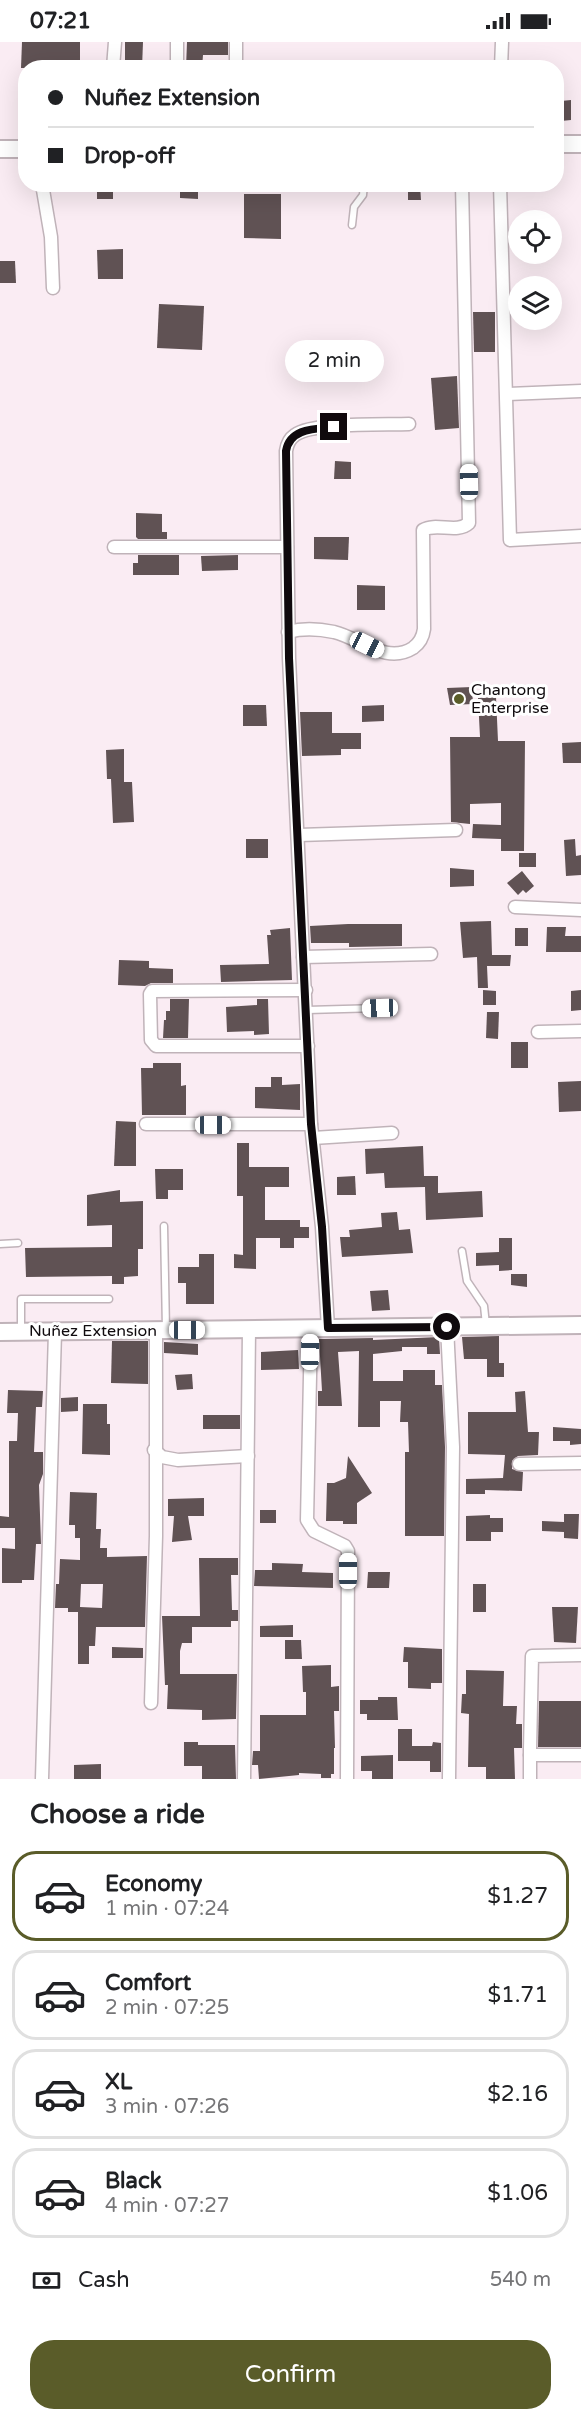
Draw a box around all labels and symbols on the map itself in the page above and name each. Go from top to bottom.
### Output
callout: 2 min [284,340,384,382]
route end [320,413,347,440]
car [460,464,478,500]
car [347,629,387,661]
place label: Chantong Enterprise [471,680,549,718]
marker: Chantong Enterprise [452,692,466,706]
car [362,998,398,1018]
car [195,1116,231,1134]
route start [433,1313,460,1340]
street label: Nuñez Extension [29,1321,157,1341]
car [169,1321,205,1339]
car [301,1334,319,1370]
car [339,1553,357,1589]

